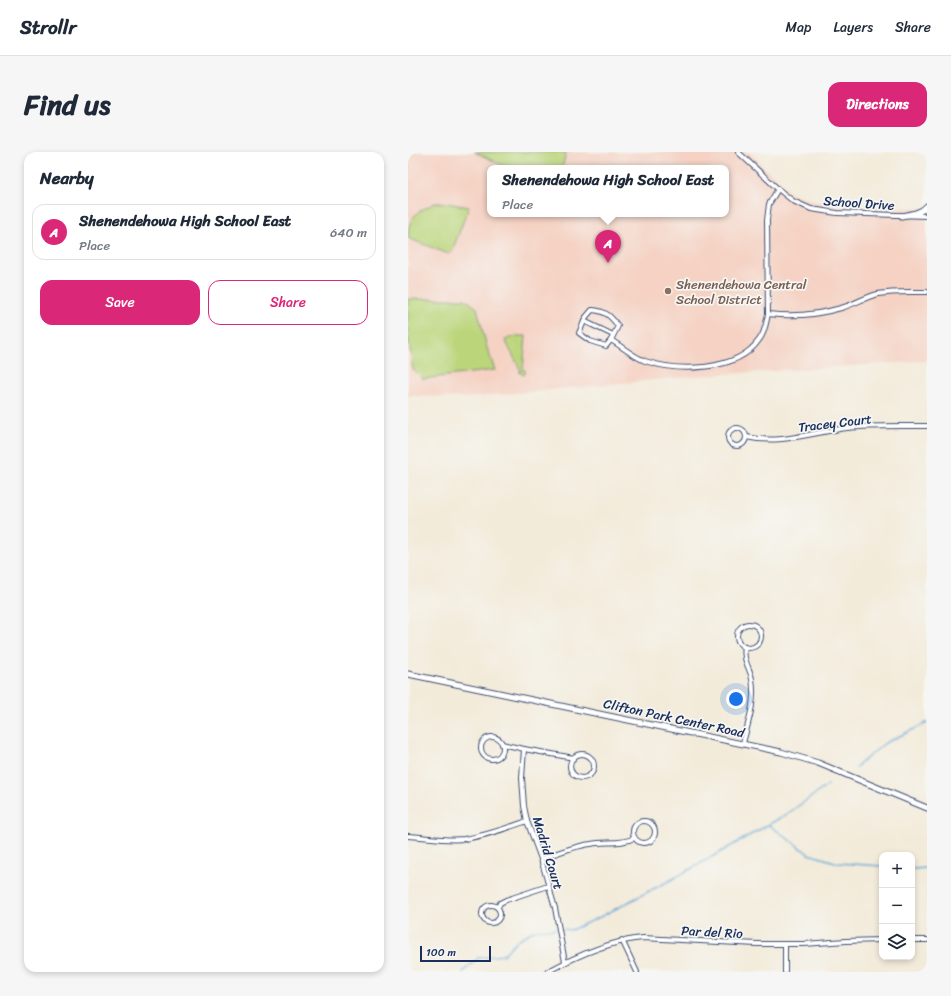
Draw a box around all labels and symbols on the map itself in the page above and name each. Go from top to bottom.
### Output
street label: School Drive [823,189,896,217]
pin: A [595,230,621,263]
place label: Shenendehowa Central School District [676,273,807,311]
marker: Shenendehowa Central School District [663,286,673,296]
street label: Tracey Court [797,407,873,439]
your location [726,689,746,709]
street label: Clifton Park Center Road [601,692,748,744]
street label: Madrid Court [526,813,570,893]
street label: Par del Rio [681,919,744,945]
scale bar [420,944,491,963]

